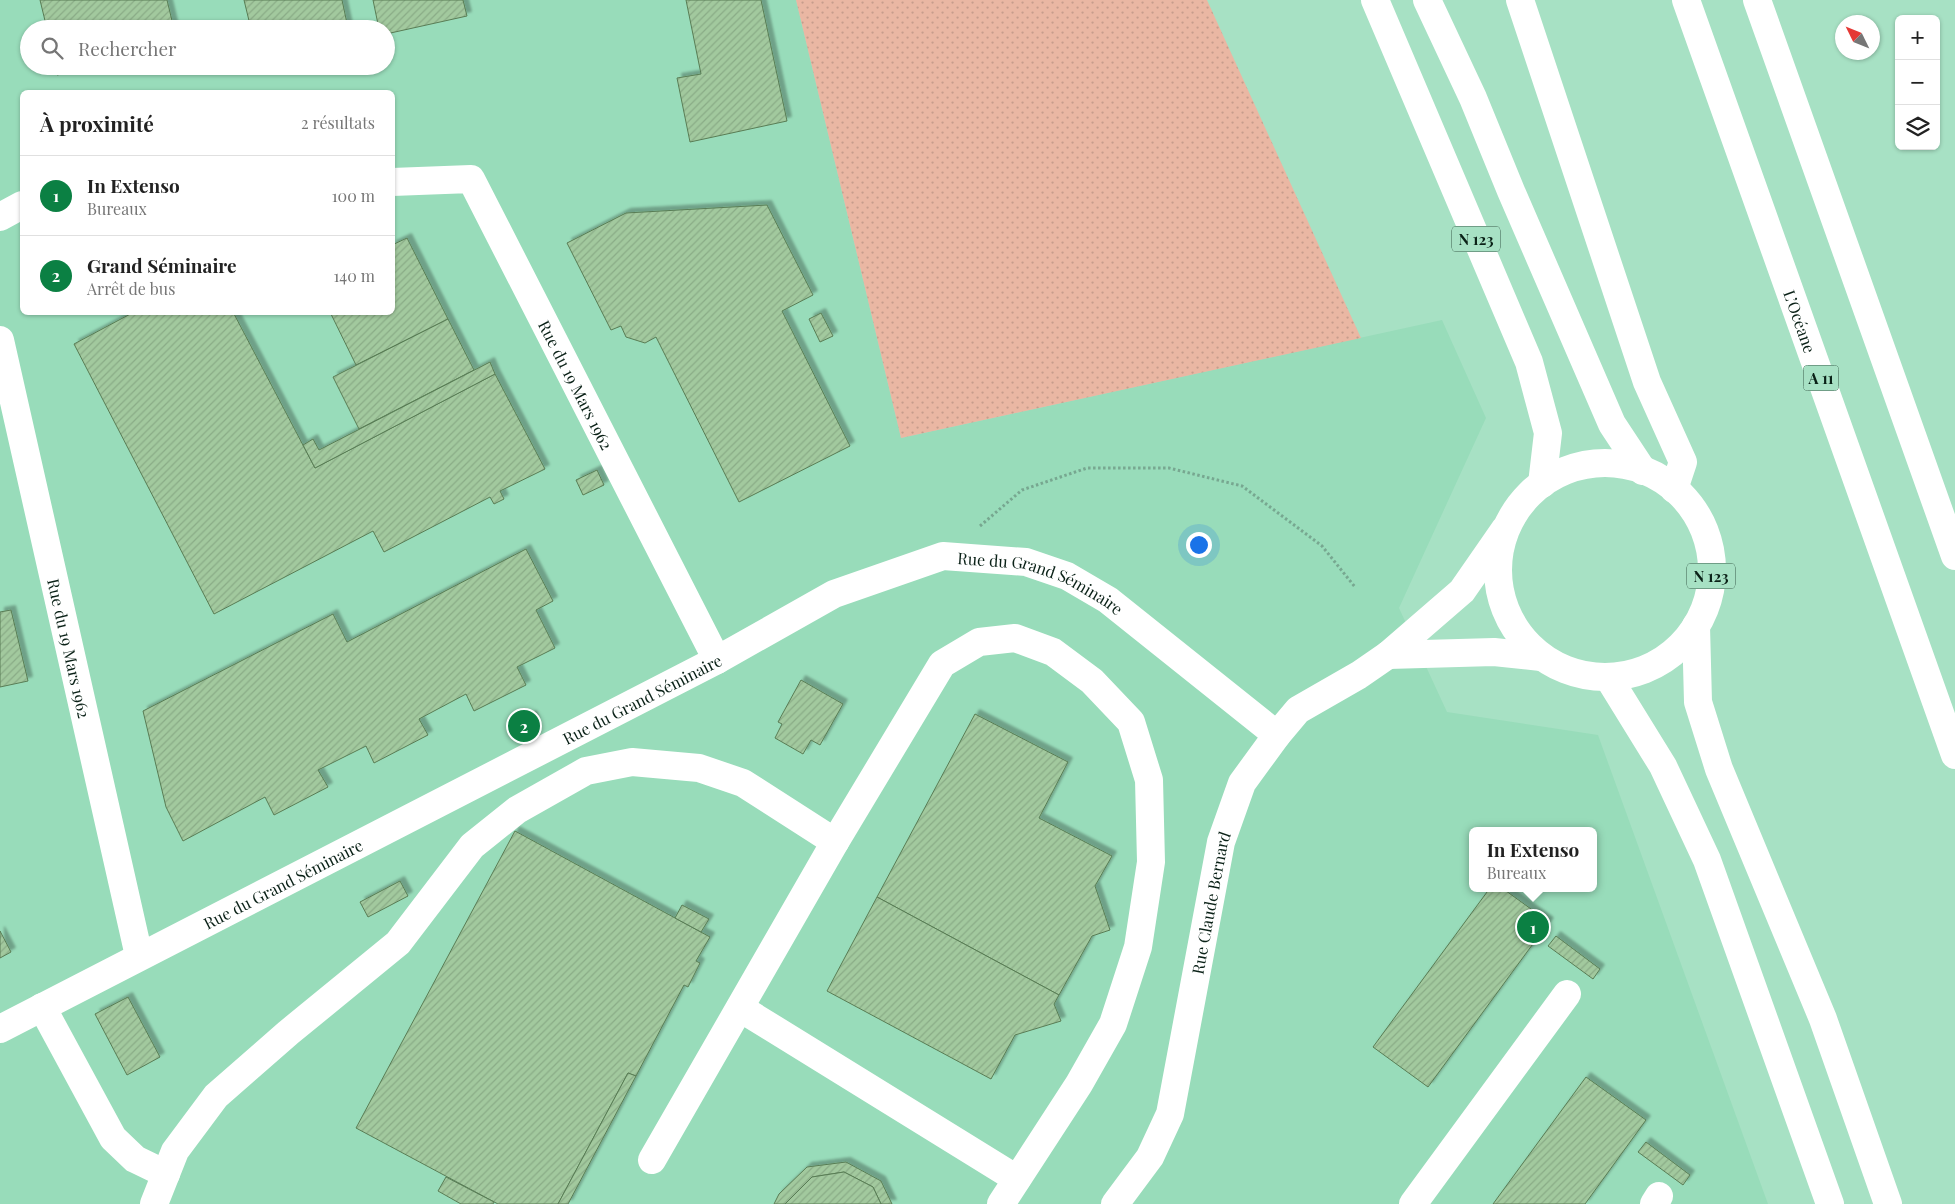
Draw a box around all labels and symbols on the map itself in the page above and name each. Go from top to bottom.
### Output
north arrow [1835,15,1880,60]
road number: N 123 [1452,226,1500,252]
street label: L’Océane [1780,287,1821,356]
street label: Rue du 19 Mars 1962 [534,316,618,453]
road number: A 11 [1804,366,1838,390]
your location [1186,532,1212,558]
street label: Rue du Grand Séminaire [957,547,1128,619]
road number: N 123 [1687,564,1735,588]
street label: Rue du 19 Mars 1962 [44,576,95,720]
street label: Rue du Grand Séminaire [559,649,725,748]
pin: 2 [508,707,540,745]
street label: Rue Claude Bernard [1186,828,1234,976]
street label: Rue du Grand Séminaire [200,834,366,933]
pin: 1 [1517,908,1549,946]

